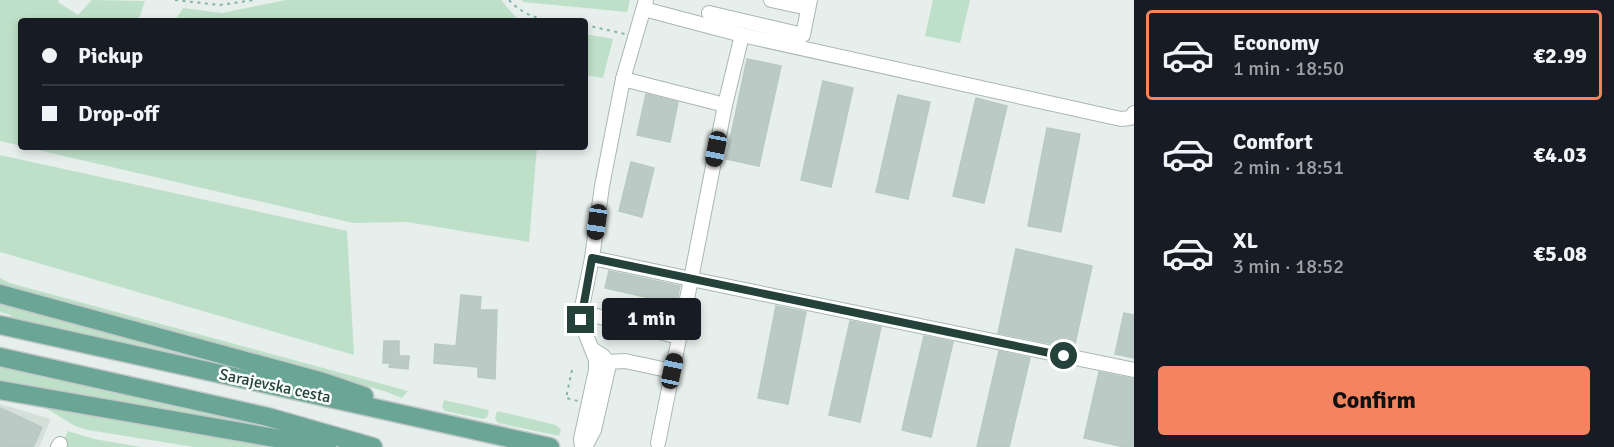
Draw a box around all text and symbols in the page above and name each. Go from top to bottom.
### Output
icon: car [1161,28,1215,82]
text: Economy [1233,29,1319,56]
text: Pickup [78,42,143,69]
text: €2.99 [1533,42,1587,69]
text: 1 min · 18:50 [1233,56,1344,81]
text: Drop-off [78,100,159,127]
icon: car [1161,127,1215,181]
text: Comfort [1233,128,1313,155]
car [704,130,728,168]
text: €4.03 [1533,141,1587,168]
text: 2 min · 18:51 [1233,155,1344,180]
car [586,203,608,241]
icon: car [1161,226,1215,280]
text: XL [1233,227,1258,254]
text: €5.08 [1533,240,1587,267]
text: 3 min · 18:52 [1233,254,1344,279]
callout: 1 min [602,299,701,341]
route end [567,306,594,333]
text: 1 min [627,306,676,331]
route start [1050,342,1077,369]
car [659,352,685,390]
street label: Sarajevska cesta [218,364,332,408]
button: Confirm [1158,366,1590,435]

